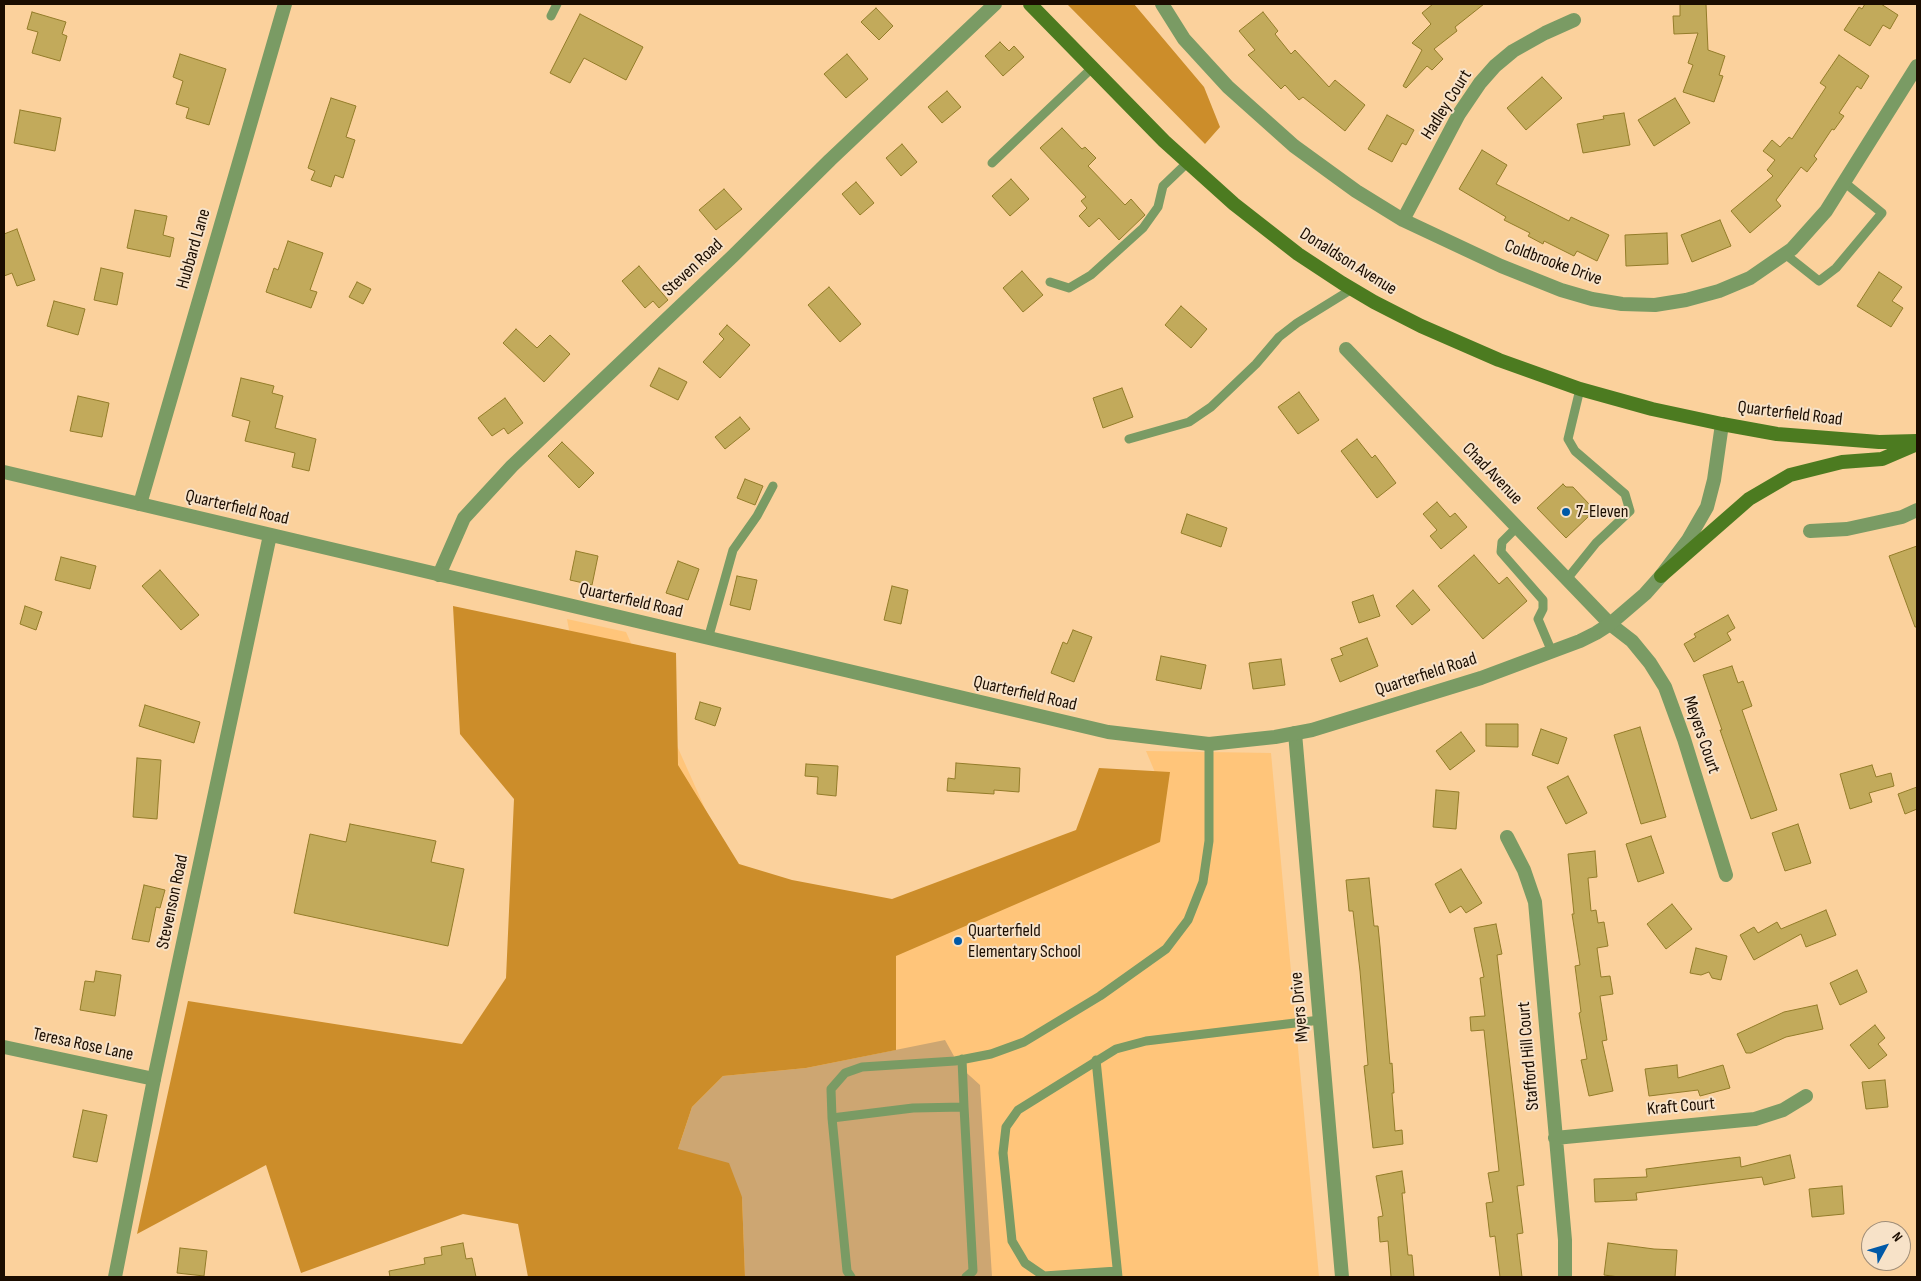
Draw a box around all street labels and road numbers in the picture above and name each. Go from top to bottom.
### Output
street label: Hadley Court [1417,66,1477,144]
street label: Hubbard Lane [172,206,216,292]
street label: Donaldson Avenue [1295,224,1401,300]
street label: Steven Road [658,235,728,301]
street label: Coldbrooke Drive [1501,235,1605,291]
street label: Quarterfield Road [1736,397,1844,431]
street label: Chad Avenue [1457,439,1527,509]
street label: Quarterfield Road [183,486,291,530]
street label: Quarterfield Road [577,579,685,623]
street label: Quarterfield Road [1372,648,1480,702]
street label: Quarterfield Road [971,672,1079,716]
street label: Meyers Court [1678,693,1724,777]
street label: Stevenson Road [152,853,194,951]
street label: Myers Drive [1286,971,1314,1043]
street label: Stafford Hill Court [1513,1001,1545,1111]
street label: Teresa Rose Lane [31,1024,135,1066]
street label: Kraft Court [1646,1093,1716,1121]

